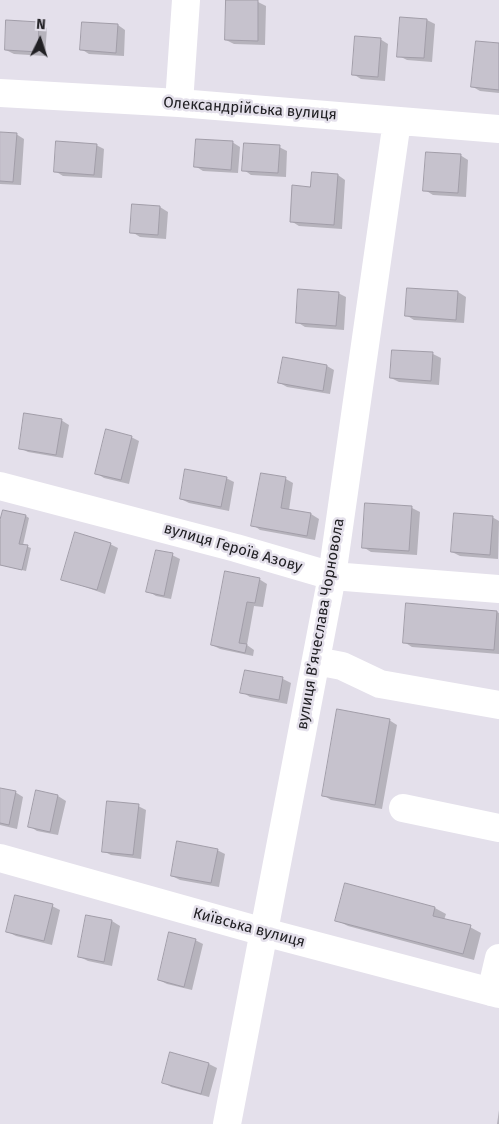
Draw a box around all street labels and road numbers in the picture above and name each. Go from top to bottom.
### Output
street label: Олександрійська вулиця [163,94,337,124]
street label: вулиця Вʼячеслава Чорновола [294,517,348,731]
street label: вулиця Героїв Азову [162,520,304,576]
street label: Київська вулиця [191,904,307,952]

